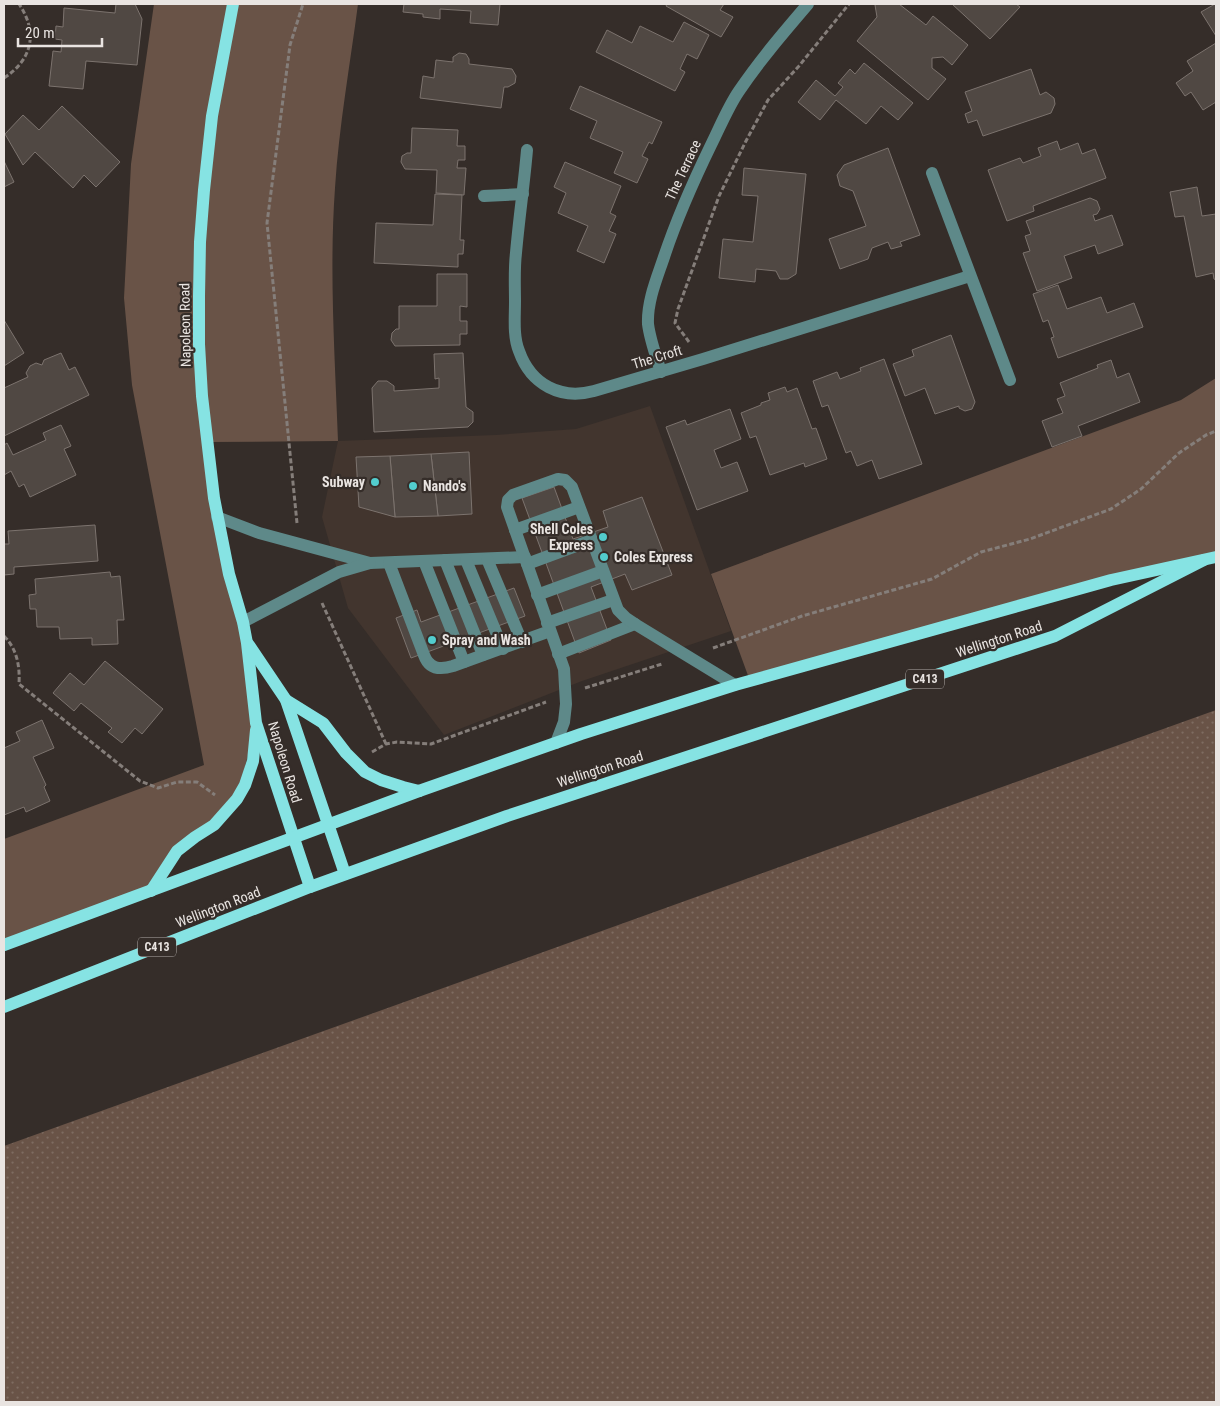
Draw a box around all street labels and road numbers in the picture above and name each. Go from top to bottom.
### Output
street label: The Terrace [662,137,704,203]
street label: Napoleon Road [176,283,194,367]
street label: The Croft [630,342,684,372]
street label: Wellington Road [954,618,1044,660]
road number: C413 [906,670,944,689]
street label: Napoleon Road [265,719,305,805]
street label: Wellington Road [555,748,645,790]
street label: Wellington Road [173,883,263,931]
road number: C413 [138,938,176,956]

